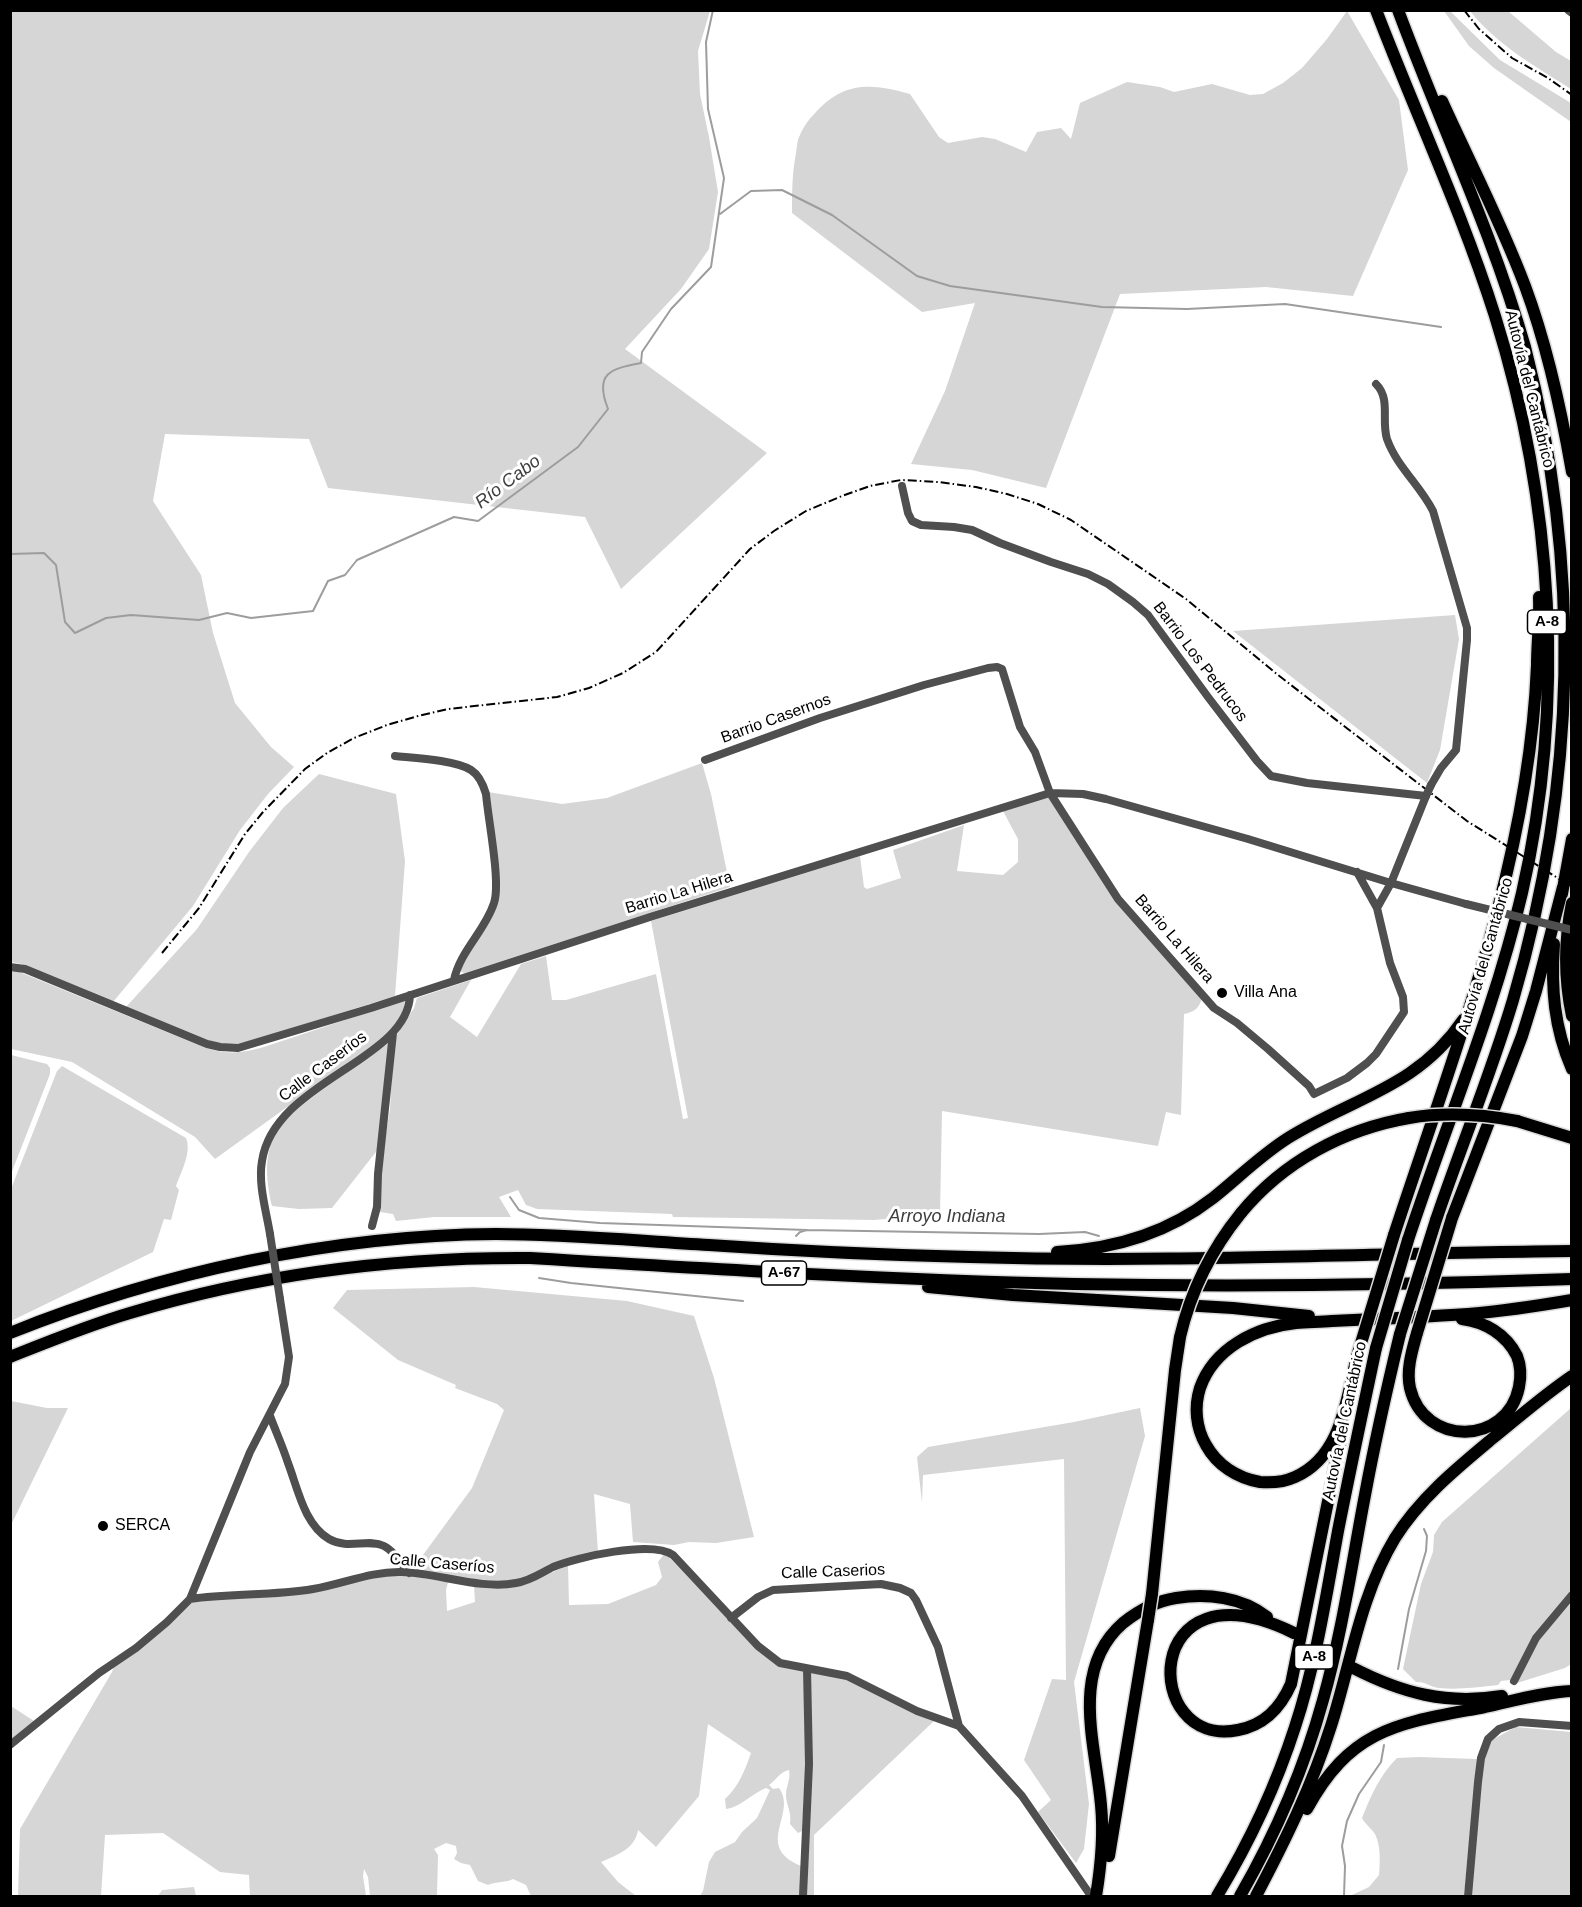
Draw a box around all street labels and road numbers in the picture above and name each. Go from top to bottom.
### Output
street label: Autovía del Cantábrico [1500,308,1558,470]
street label: Barrio Los Pedrucos [1149,598,1251,726]
road number: A-8 [1528,610,1566,634]
street label: Barrio Casernos [718,690,834,748]
street label: Barrio La Hilera [623,868,735,918]
street label: Autovía del Cantábrico [1454,876,1518,1036]
street label: Barrio La Hilera [1130,891,1218,987]
street label: Calle Caseríos [275,1028,371,1106]
road number: A-67 [762,1261,806,1285]
street label: Autovía del Cantábrico [1319,1340,1371,1502]
street label: Calle Caseríos [389,1550,495,1578]
street label: Calle Caserios [781,1561,885,1583]
road number: A-8 [1294,1645,1334,1669]

